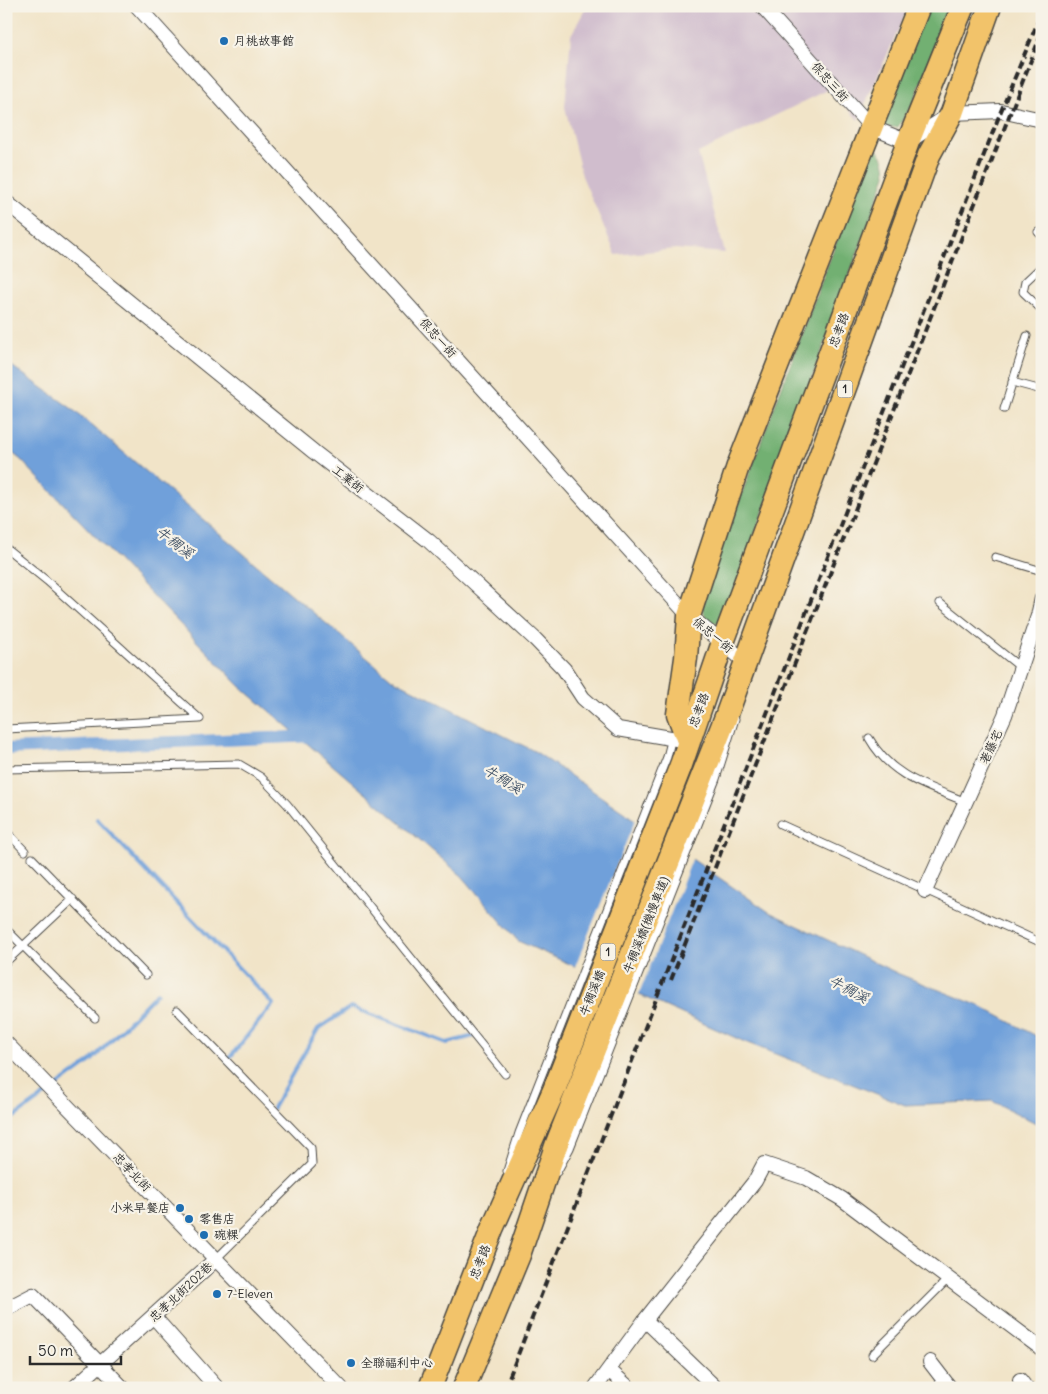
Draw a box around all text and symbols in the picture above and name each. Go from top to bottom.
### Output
place label: 月桃故事館 [234,33,294,48]
marker: 月桃故事館 [218,35,230,47]
street label: 保忠三街 [809,59,852,105]
street label: 忠孝路 [825,310,852,349]
street label: 保忠一街 [417,315,460,361]
road number: 1 [838,380,852,398]
street label: 工業街 [330,462,367,496]
water label: 牛稠溪 [153,522,198,563]
street label: 保忠一街 [690,613,737,656]
street label: 忠孝路 [685,690,712,729]
street label: 荖藤宅 [976,727,1005,766]
water label: 牛稠溪 [480,760,526,798]
street label: 牛稠溪橋(機慢車道) [619,874,672,975]
road number: 1 [600,944,616,960]
street label: 牛稠溪橋 [576,968,607,1018]
water label: 牛稠溪 [826,971,873,1007]
street label: 忠孝北街 [110,1149,154,1194]
place label: 小米早餐店 [110,1200,170,1215]
marker: 小米早餐店 [174,1202,186,1214]
place label: 零售店 [199,1211,235,1226]
marker: 零售店 [183,1213,195,1225]
place label: 碗粿 [214,1227,239,1242]
marker: 碗粿 [198,1229,210,1241]
street label: 忠孝路 [466,1242,493,1281]
street label: 忠孝北街202巷 [146,1259,215,1325]
place label: 7-Eleven [227,1286,273,1301]
marker: 7-Eleven [211,1288,223,1300]
scale bar [30,1334,121,1366]
text: 50 m [38,1341,73,1360]
place label: 全聯福利中心 [361,1355,433,1370]
marker: 全聯福利中心 [345,1357,357,1369]

